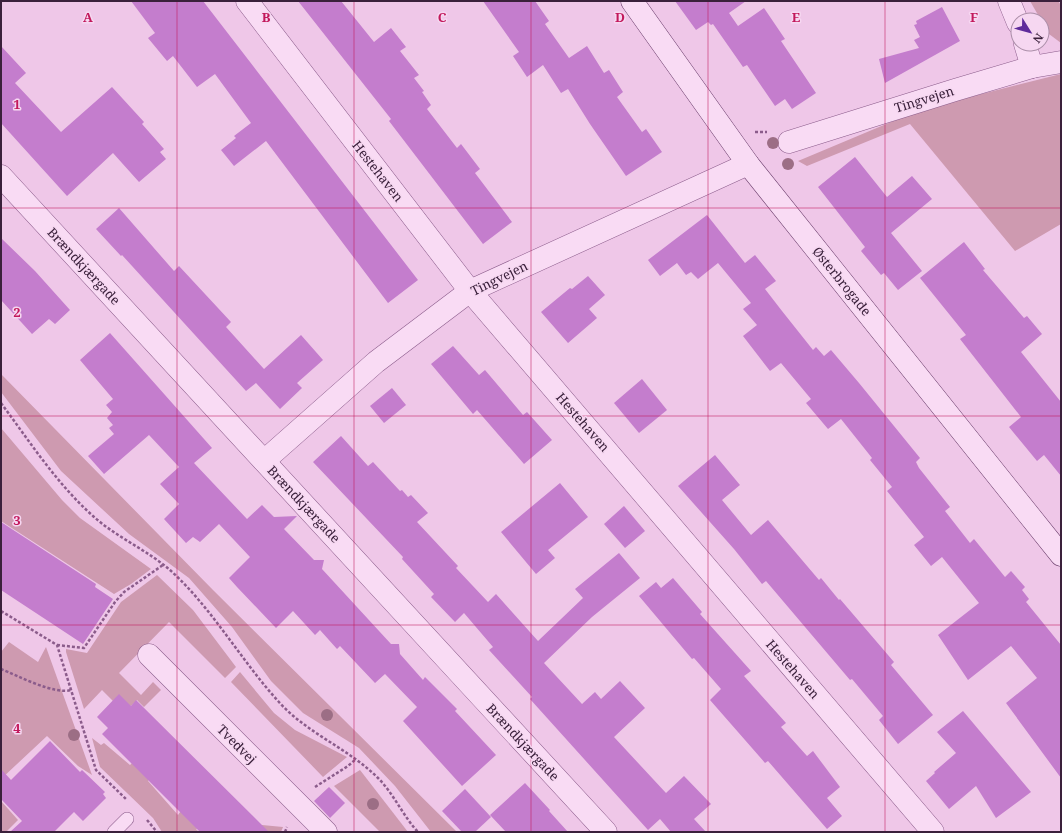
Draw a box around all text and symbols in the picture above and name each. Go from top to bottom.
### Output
text: A [83,8,93,26]
text: B [262,8,271,26]
text: C [438,8,447,26]
text: D [615,8,625,26]
text: E [792,8,801,26]
text: F [970,8,978,26]
north arrow [1010,12,1050,52]
text: N [1030,30,1047,47]
street label: Tingvejen [892,81,956,117]
text: 1 [13,95,21,113]
street label: Hestehaven [348,137,408,206]
street label: Brændkjærgade [43,223,125,309]
street label: Østerbrogade [809,243,875,319]
street label: Tingvejen [468,256,531,300]
text: 2 [13,303,21,321]
street label: Hestehaven [552,389,614,456]
street label: Brændkjærgade [263,461,345,547]
text: 3 [13,511,21,529]
street label: Hestehaven [762,636,824,703]
street label: Brændkjærgade [482,699,564,785]
text: 4 [13,719,21,737]
street label: Tvedvej [213,720,261,768]

